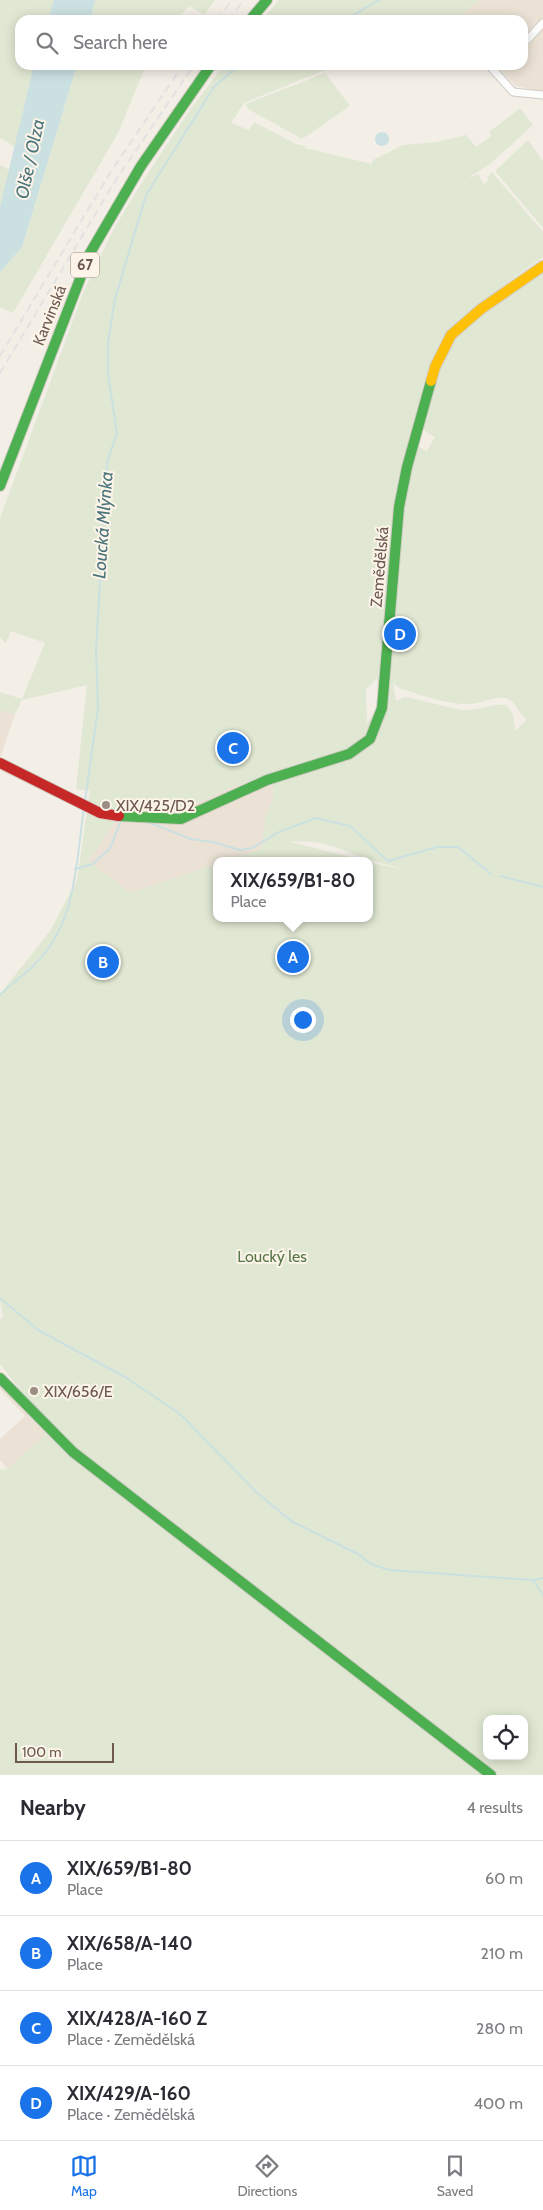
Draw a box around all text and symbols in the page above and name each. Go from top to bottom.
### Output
search box [15,15,528,70]
icon: search [33,29,61,57]
text: Search here [73,31,167,54]
water label: Olše / Olza [11,117,49,201]
road number: 67 [71,252,99,278]
street label: Karvinská [29,282,70,348]
water label: Loucká Mlýnka [88,471,118,579]
street label: Zemědělská [367,526,393,608]
pin: D [384,615,416,653]
pin: C [217,729,249,767]
place label: XIX/425/D2 [116,796,195,815]
marker: XIX/425/D2 [100,799,112,811]
popup [213,857,373,922]
text: XIX/659/B1-80 [230,869,356,892]
text: Place [230,892,266,911]
pin: A [277,938,309,976]
pin: B [87,943,119,981]
your location [290,1007,316,1033]
park label: Loucký les [237,1247,307,1266]
place label: XIX/656/E [44,1382,113,1401]
marker: XIX/656/E [28,1385,40,1397]
map controls [483,1715,528,1760]
button: locate [483,1715,528,1760]
scale bar [15,1740,114,1763]
text: 100 m [22,1743,62,1761]
text: Nearby [20,1795,86,1820]
text: 4 results [466,1798,523,1817]
text: XIX/659/B1-80 [67,1857,192,1880]
text: A [31,1869,41,1888]
text: 60 m [485,1869,523,1888]
text: Place [67,1880,103,1899]
text: XIX/658/A-140 [67,1932,193,1955]
text: B [31,1944,41,1963]
text: 210 m [481,1944,523,1963]
text: Place [67,1955,103,1974]
text: XIX/428/A-160 Z [67,2007,207,2030]
text: C [31,2019,41,2038]
text: 280 m [476,2019,523,2038]
text: Place · Zemědělská [67,2030,195,2049]
text: XIX/429/A-160 [67,2082,191,2105]
text: D [30,2094,42,2113]
text: 400 m [474,2094,523,2113]
text: Place · Zemědělská [67,2105,195,2124]
tab: Map [70,2152,98,2200]
tab: Directions [237,2152,297,2200]
tab: Saved [437,2152,473,2200]

